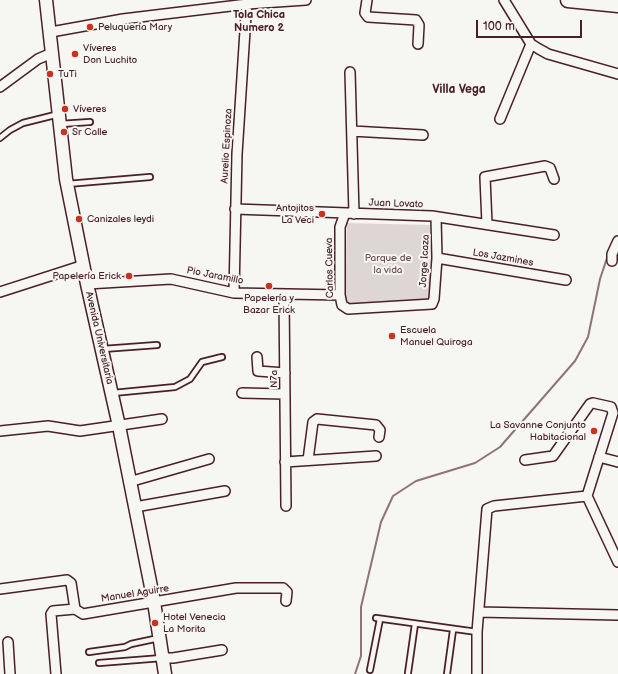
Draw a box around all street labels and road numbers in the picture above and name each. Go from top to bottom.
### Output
street label: Aurelio Espinoza [219,108,235,184]
street label: Juan Lovato [368,197,424,211]
street label: Jorge Icaza [418,234,432,288]
street label: Carlos Cueva [323,238,337,298]
street label: Los Jazmines [472,247,534,269]
street label: Pio Jaramillo [186,265,244,287]
street label: Avenida Universitaria [82,290,116,386]
street label: N7a [268,370,280,388]
street label: Manuel Aguirre [100,583,170,605]

